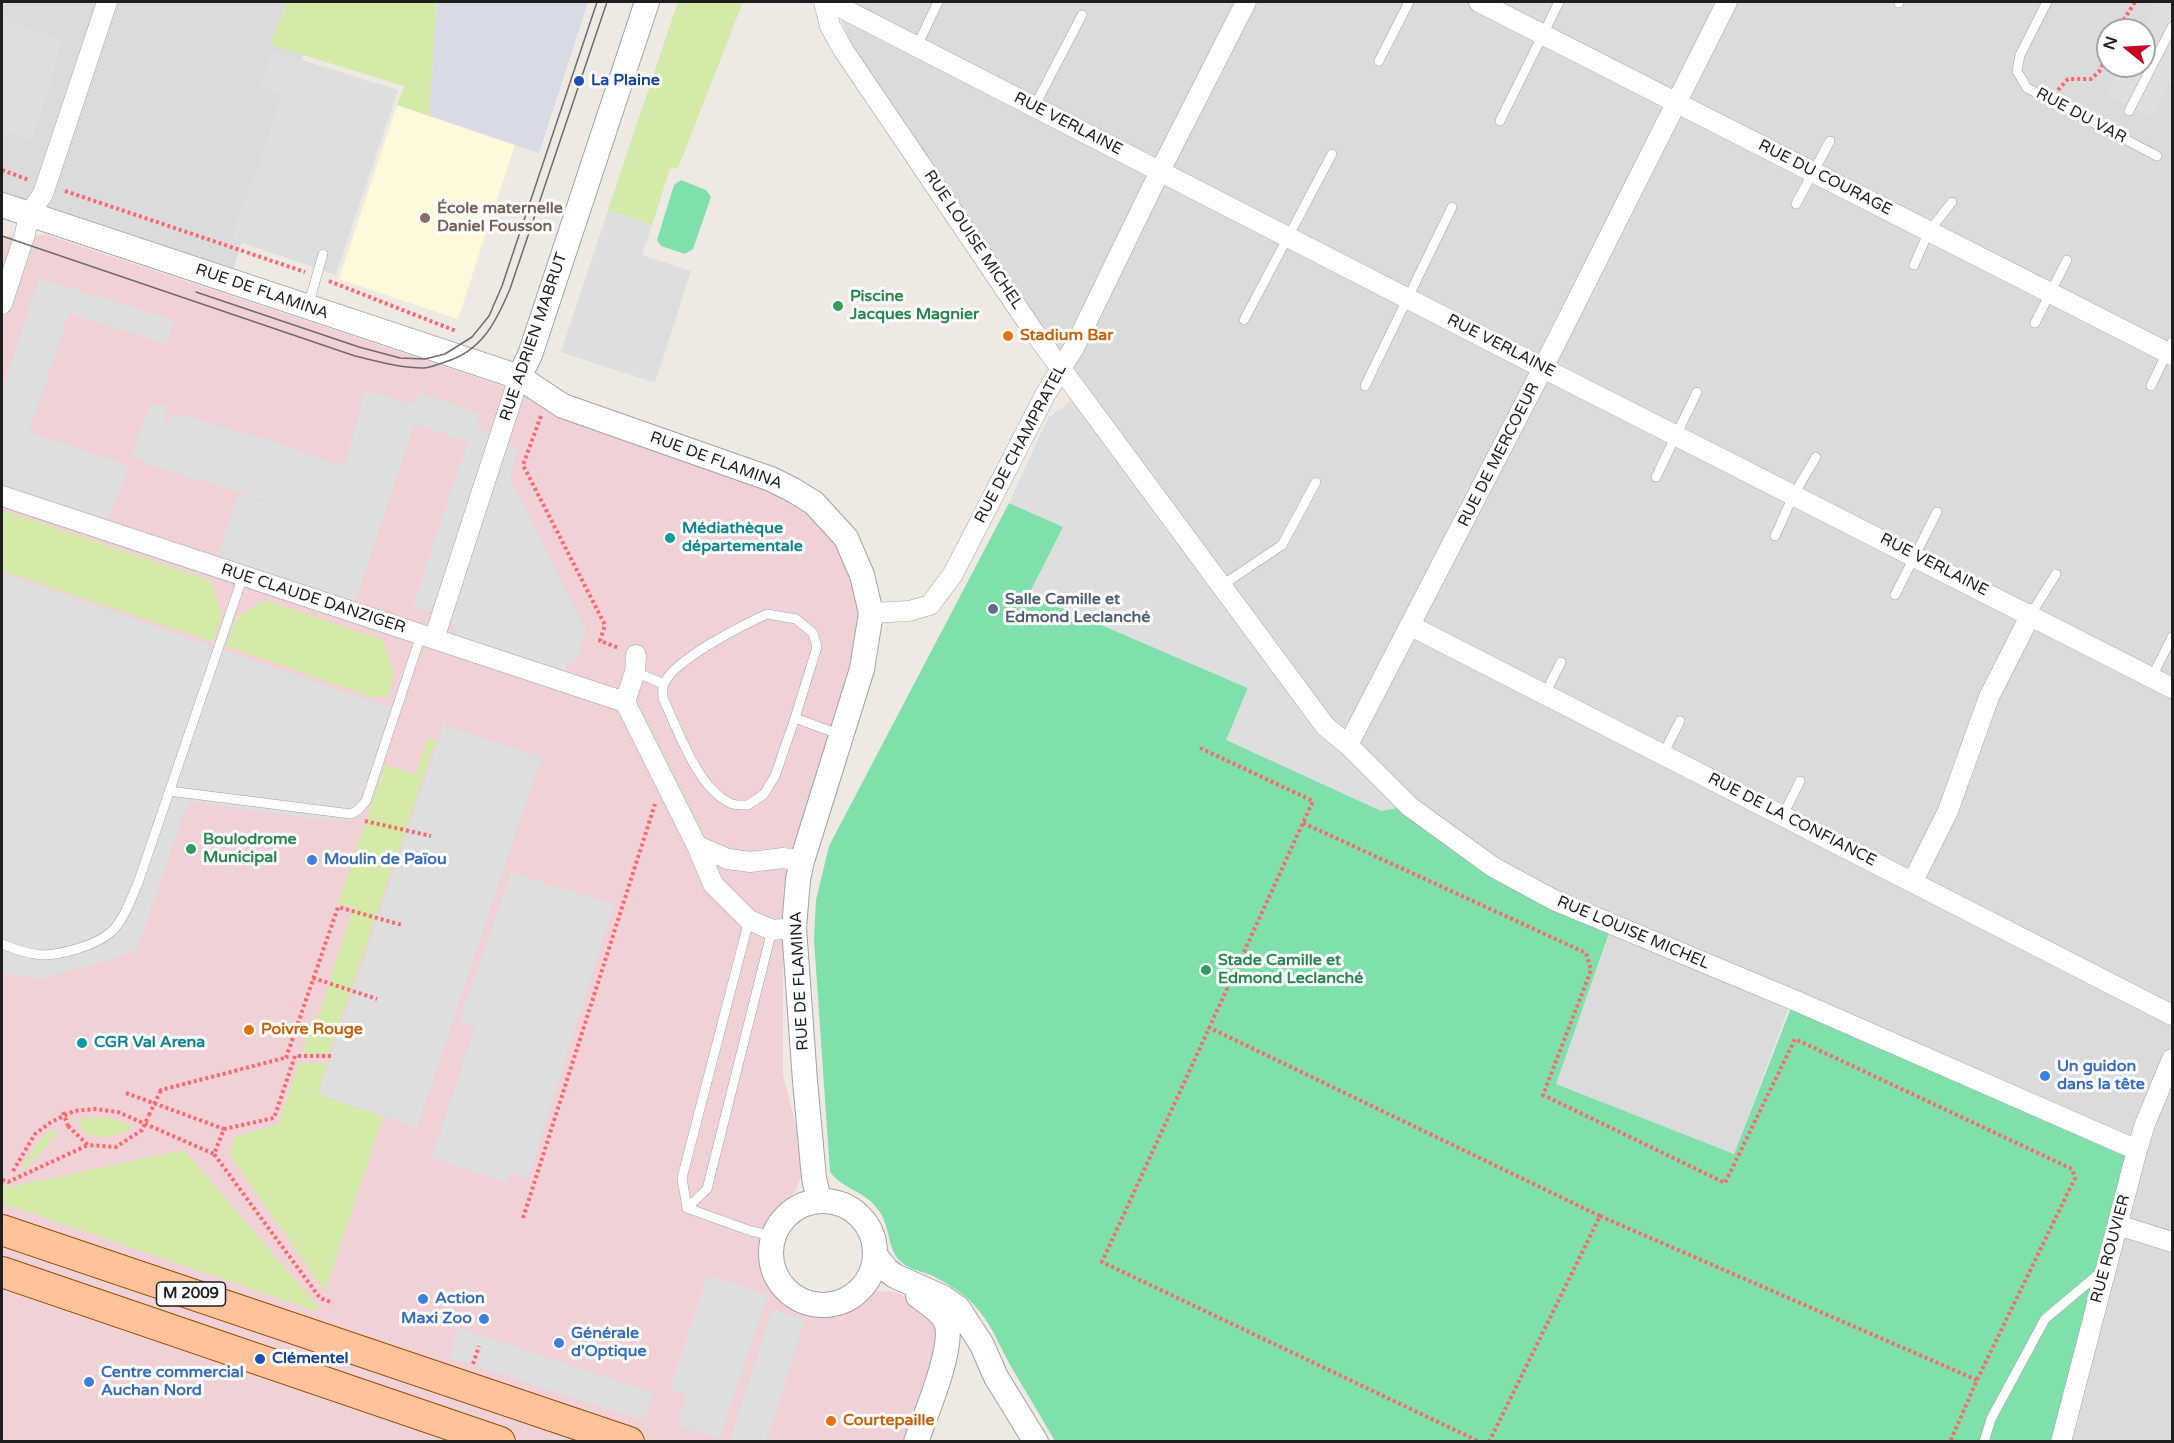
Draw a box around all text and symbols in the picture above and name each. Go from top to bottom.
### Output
north arrow [2096,18,2156,78]
text: N [2099,34,2122,52]
place label: La Plaine [591,71,660,91]
marker: La Plaine [572,74,586,88]
street label: RUE DU VAR [2032,84,2130,148]
street label: RUE VERLAINE [1011,88,1125,160]
street label: RUE DU COURAGE [1755,136,1895,220]
street label: RUE LOUISE MICHEL [919,167,1027,313]
place label: École maternelle Daniel Fousson [437,199,563,237]
marker: École maternelle Daniel Fousson [418,211,432,225]
street label: RUE ADRIEN MABRUT [496,250,572,424]
street label: RUE DE FLAMINA [193,260,331,324]
place label: Piscine Jacques Magnier [850,287,979,325]
marker: Piscine Jacques Magnier [831,299,845,313]
street label: RUE VERLAINE [1444,310,1558,382]
place label: Stadium Bar [1020,326,1113,346]
marker: Stadium Bar [1001,329,1015,343]
street label: RUE DE CHAMPRATEL [971,361,1071,527]
street label: RUE DE MERCOEUR [1454,380,1544,530]
street label: RUE DE FLAMINA [647,428,785,494]
place label: Médiathèque départementale [682,519,803,557]
street label: RUE VERLAINE [1877,529,1991,601]
marker: Médiathèque départementale [663,531,677,545]
street label: RUE CLAUDE DANZIGER [218,560,408,638]
place label: Salle Camille et Edmond Leclanché [1005,590,1150,628]
marker: Salle Camille et Edmond Leclanché [986,602,1000,616]
street label: RUE DE LA CONFIANCE [1705,769,1879,871]
place label: Boulodrome Municipal [203,830,297,868]
marker: Boulodrome Municipal [184,842,198,856]
place label: Moulin de Païou [324,850,447,870]
marker: Moulin de Païou [305,853,319,867]
street label: RUE LOUISE MICHEL [1554,892,1712,974]
street label: RUE DE FLAMINA [787,911,813,1051]
place label: Stade Camille et Edmond Leclanché [1218,951,1363,989]
marker: Stade Camille et Edmond Leclanché [1199,963,1213,977]
place label: Poivre Rouge [261,1020,363,1040]
marker: Poivre Rouge [242,1023,256,1037]
place label: CGR Val Arena [94,1033,205,1053]
marker: CGR Val Arena [75,1036,89,1050]
place label: Un guidon dans la tête [2057,1057,2145,1095]
marker: Un guidon dans la tête [2038,1069,2052,1083]
street label: RUE ROUVIER [2087,1193,2135,1305]
road number: M 2009 [156,1282,225,1306]
place label: Action [435,1289,485,1309]
marker: Action [416,1292,430,1306]
place label: Maxi Zoo [401,1309,472,1329]
marker: Maxi Zoo [477,1312,491,1326]
place label: Générale d'Optique [571,1324,647,1362]
marker: Générale d'Optique [552,1336,566,1350]
place label: Clémentel [272,1349,348,1369]
marker: Clémentel [253,1352,267,1366]
place label: Centre commercial Auchan Nord [101,1363,244,1401]
marker: Centre commercial Auchan Nord [82,1375,96,1389]
place label: Courtepaille [843,1411,935,1431]
marker: Courtepaille [824,1414,838,1428]

